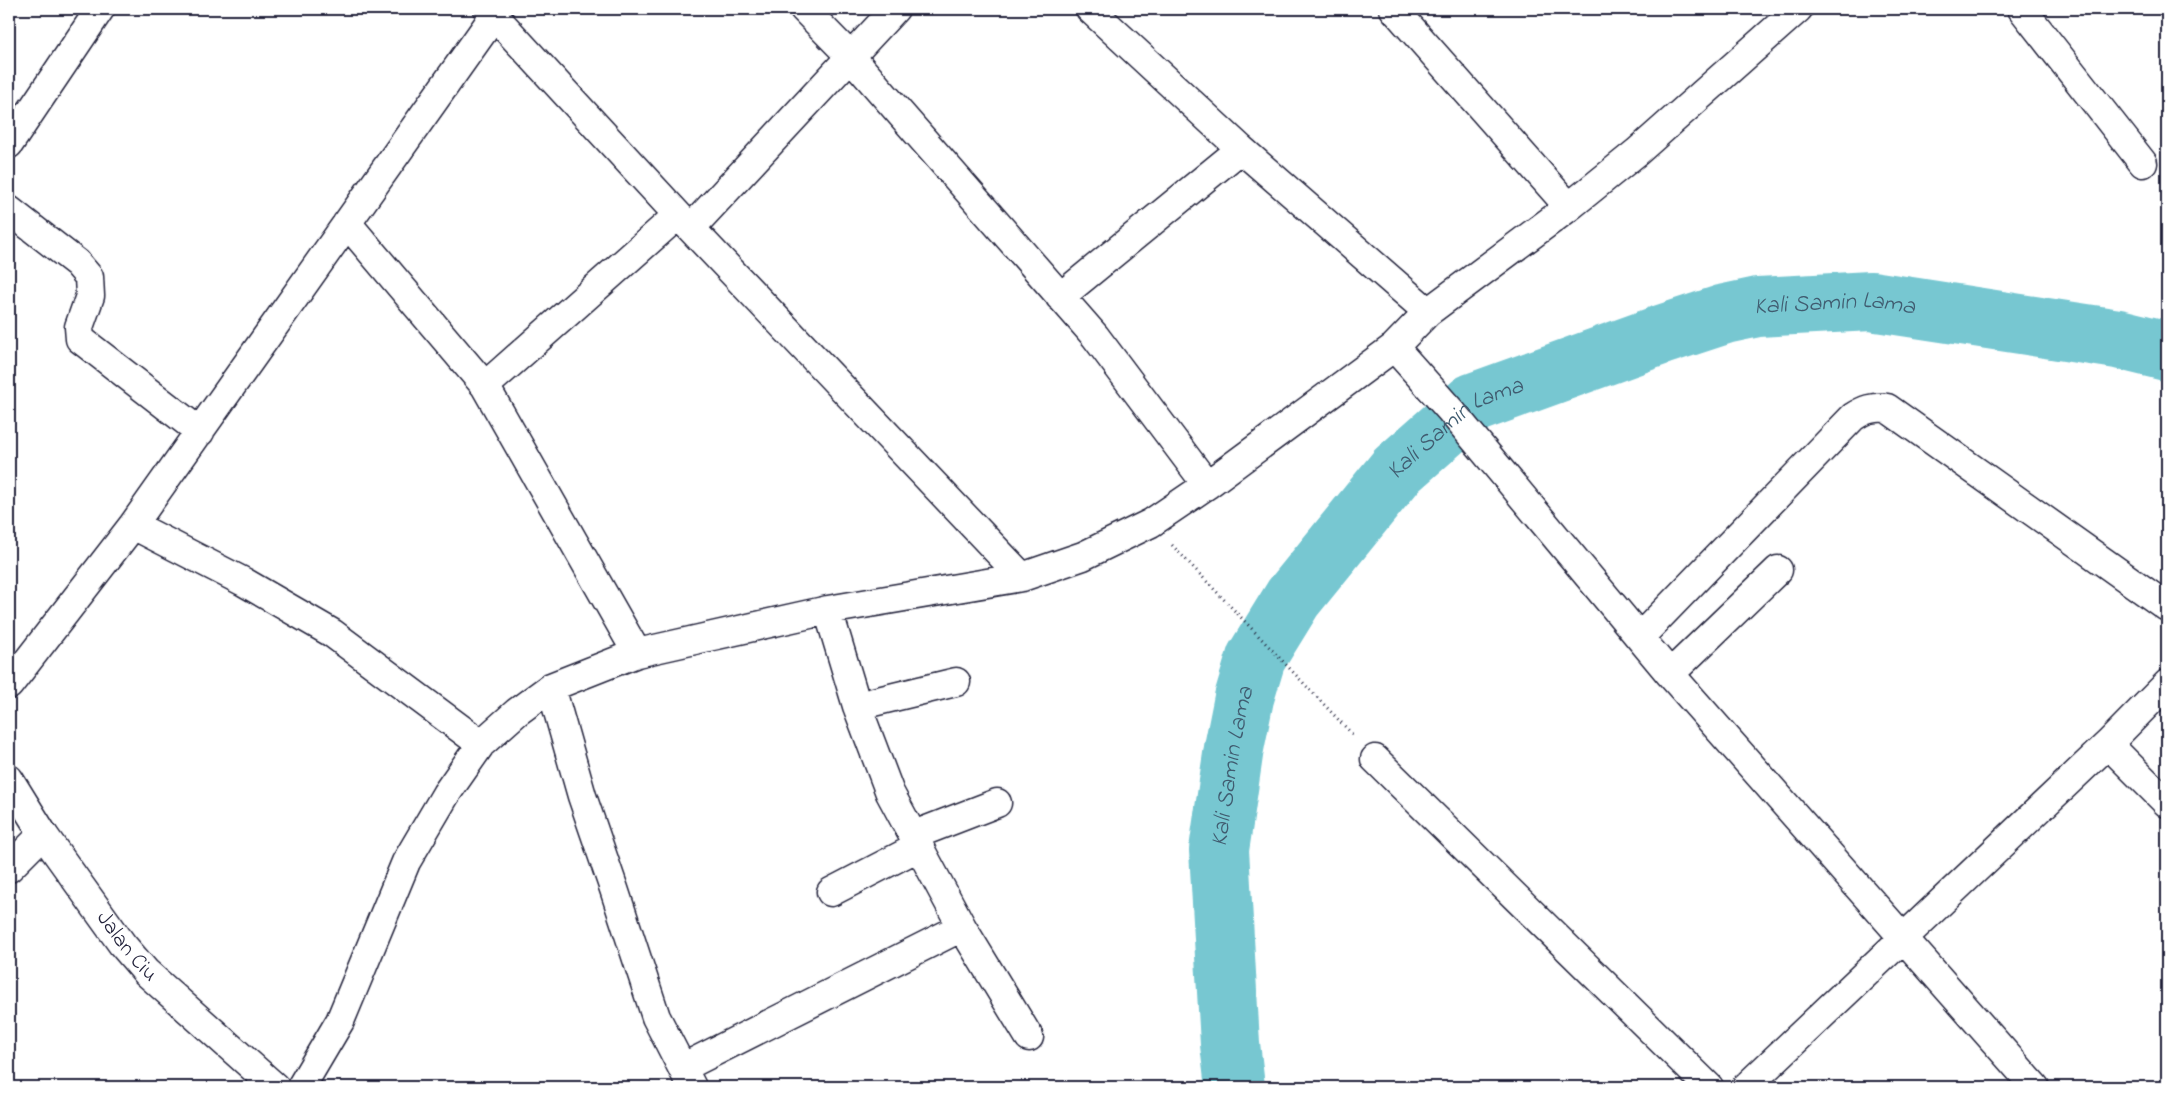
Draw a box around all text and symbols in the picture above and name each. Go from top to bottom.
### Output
water label: Kali Samin Lama [1753,283,1919,325]
water label: Kali Samin Lama [1379,368,1529,487]
water label: Kali Samin Lama [1202,681,1264,849]
street label: Jalan Ciu [88,905,164,990]

